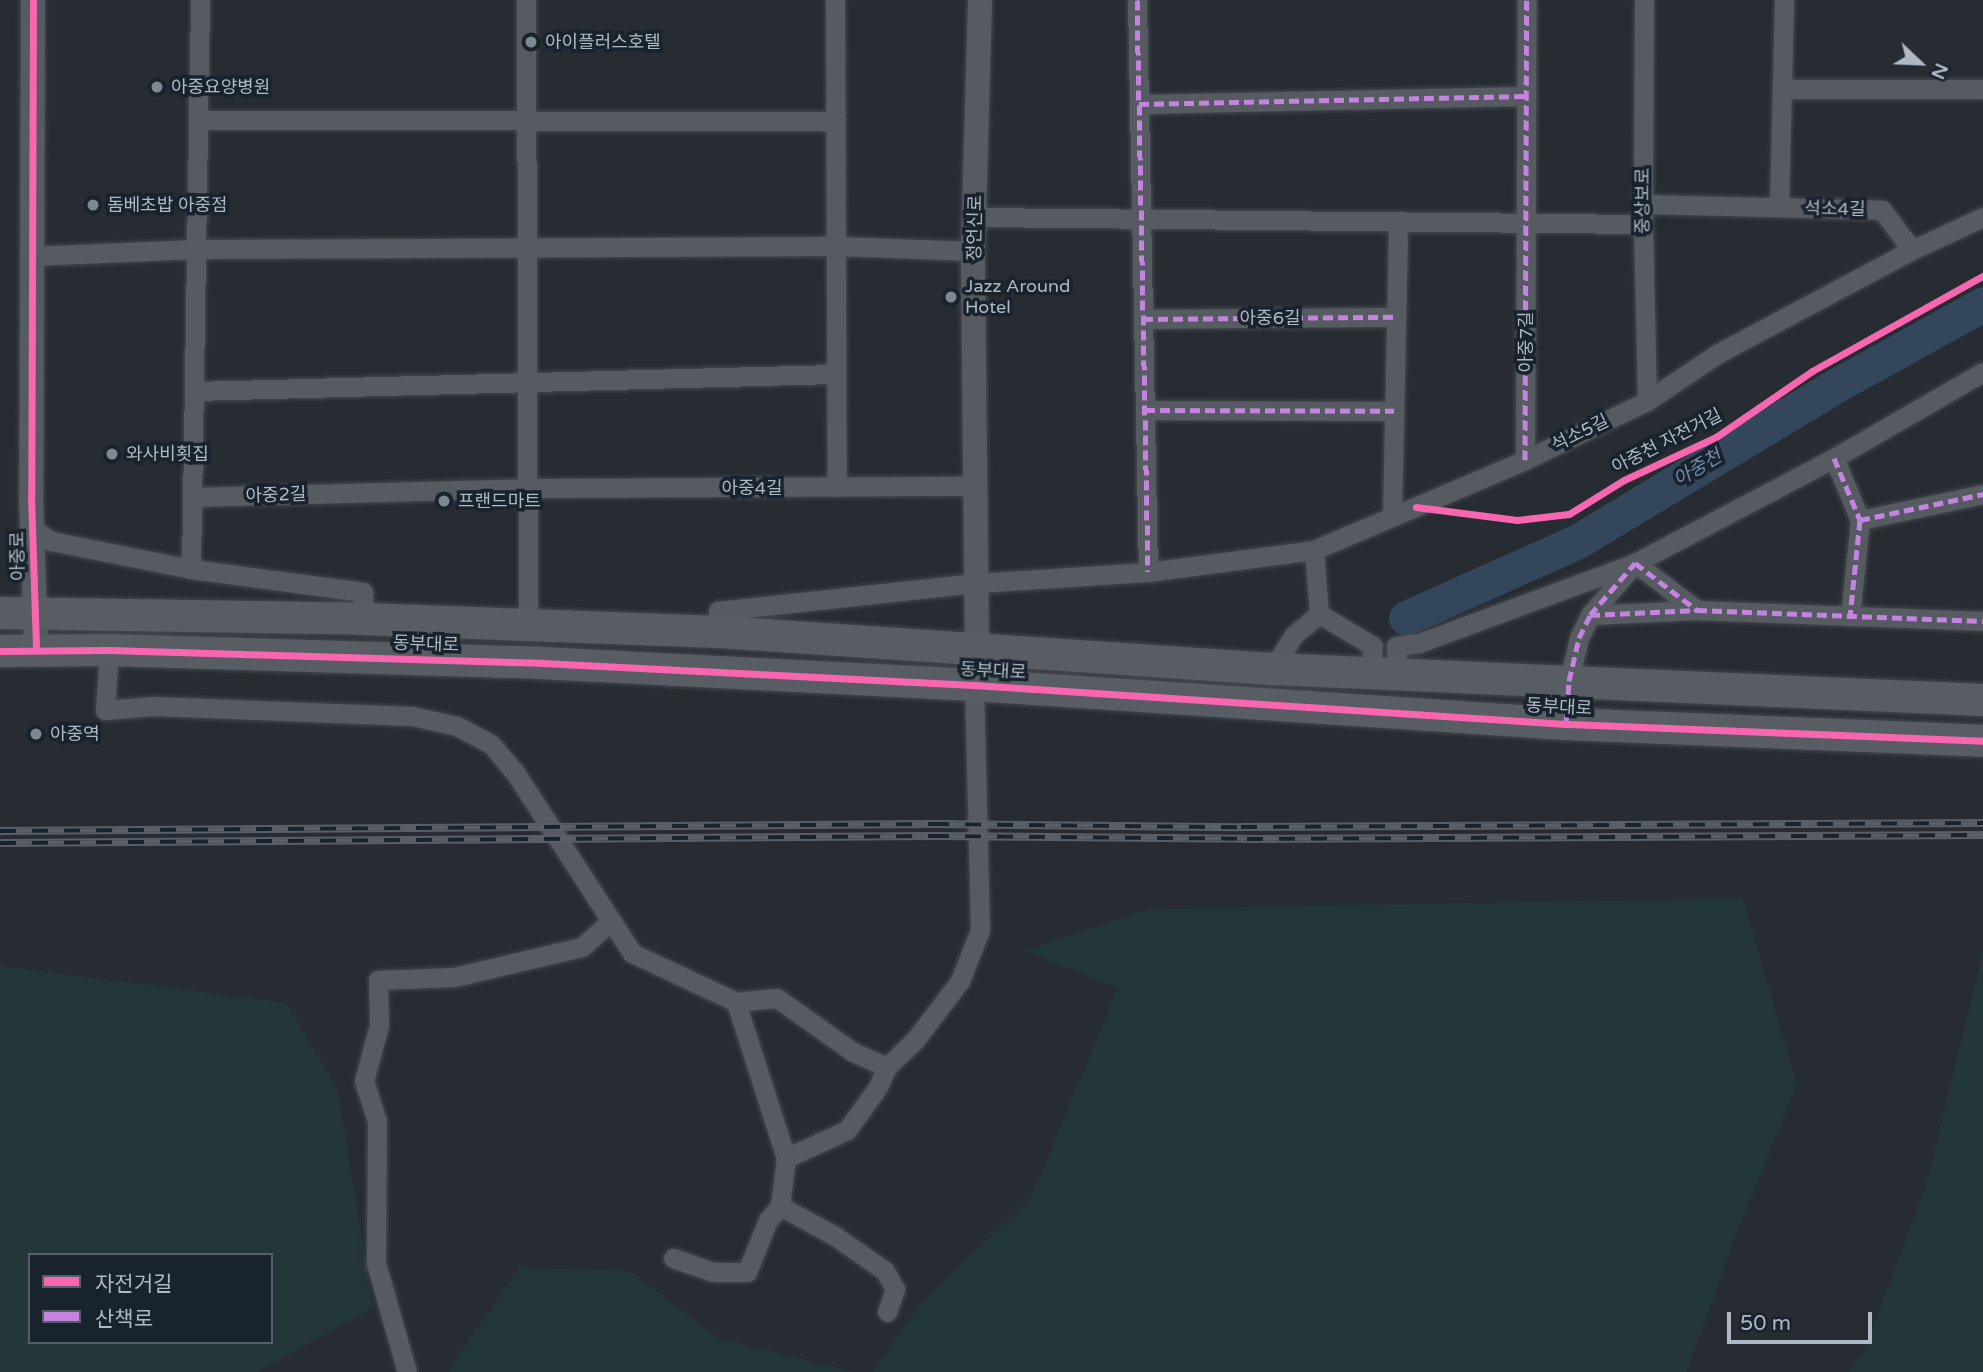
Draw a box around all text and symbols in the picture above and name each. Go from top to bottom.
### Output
north arrow [1885,28,1955,98]
place label: 아이플러스호텔 [545,31,661,53]
marker: 아이플러스호텔 [523,34,539,50]
text: N [1926,60,1952,83]
place label: 아중요양병원 [171,76,270,98]
marker: 아중요양병원 [149,79,165,95]
street label: 중상보로 [1632,168,1654,234]
place label: 돔베초밥 아중점 [107,194,228,216]
street label: 정언신로 [964,195,986,261]
marker: 돔베초밥 아중점 [85,197,101,213]
street label: 석소4길 [1804,198,1866,220]
place label: Jazz Around Hotel [965,276,1070,318]
marker: Jazz Around Hotel [943,289,959,305]
street label: 아중6길 [1240,307,1300,329]
street label: 아중7길 [1515,312,1537,372]
street label: 아중천 자전거길 [1608,404,1726,478]
street label: 석소5길 [1548,410,1612,456]
place label: 와사비횟집 [126,443,209,465]
marker: 와사비횟집 [104,446,120,462]
water label: 아중천 [1670,446,1726,492]
street label: 아중4길 [722,477,782,499]
street label: 아중2길 [245,483,307,507]
place label: 프랜드마트 [458,490,541,512]
marker: 프랜드마트 [436,493,452,509]
street label: 아중로 [7,531,29,581]
street label: 동부대로 [393,632,459,656]
street label: 동부대로 [959,658,1027,684]
street label: 동부대로 [1525,694,1593,720]
place label: 아중역 [50,723,100,745]
marker: 아중역 [28,726,44,742]
legend [28,1253,273,1344]
text: 자전거길 [95,1272,172,1297]
scale bar [1731,1298,1876,1342]
text: 산책로 [95,1307,153,1332]
text: 50 m [1740,1311,1791,1336]

